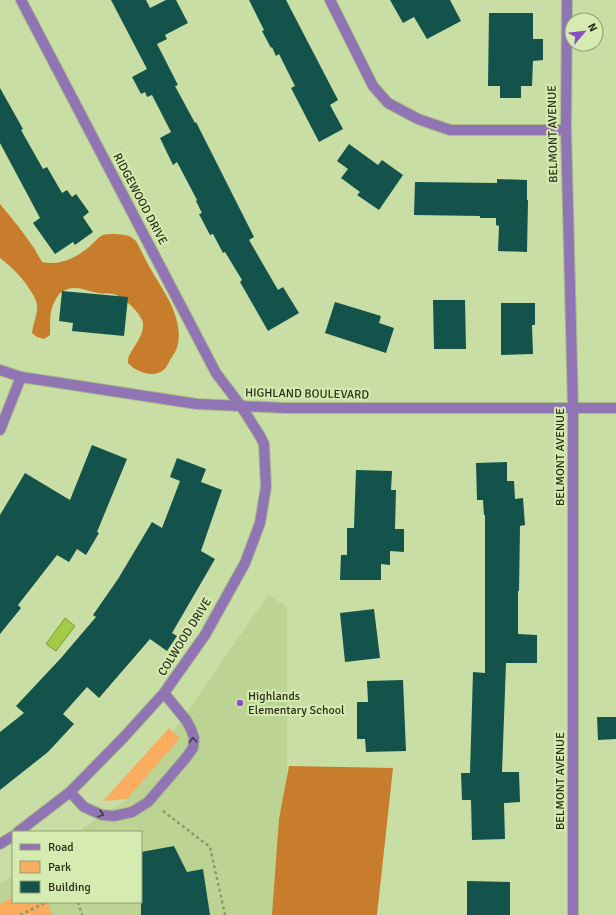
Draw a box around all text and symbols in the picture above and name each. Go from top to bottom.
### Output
north arrow [564,12,604,52]
text: N [585,21,600,34]
street label: BELMONT AVENUE [545,85,561,183]
street label: RIDGEWOOD DRIVE [110,151,171,248]
street label: HIGHLAND BOULEVARD [245,385,369,403]
street label: BELMONT AVENUE [553,408,568,506]
street label: COLWOOD DRIVE [155,595,215,679]
place label: Highlands Elementary School [248,689,345,718]
marker: Highlands Elementary School [235,698,245,708]
street label: BELMONT AVENUE [553,732,568,830]
one-way arrow [188,737,197,743]
one-way arrow [97,809,104,817]
legend [12,831,142,903]
text: Road [48,840,74,855]
text: Park [48,860,71,875]
text: Building [48,880,91,895]

